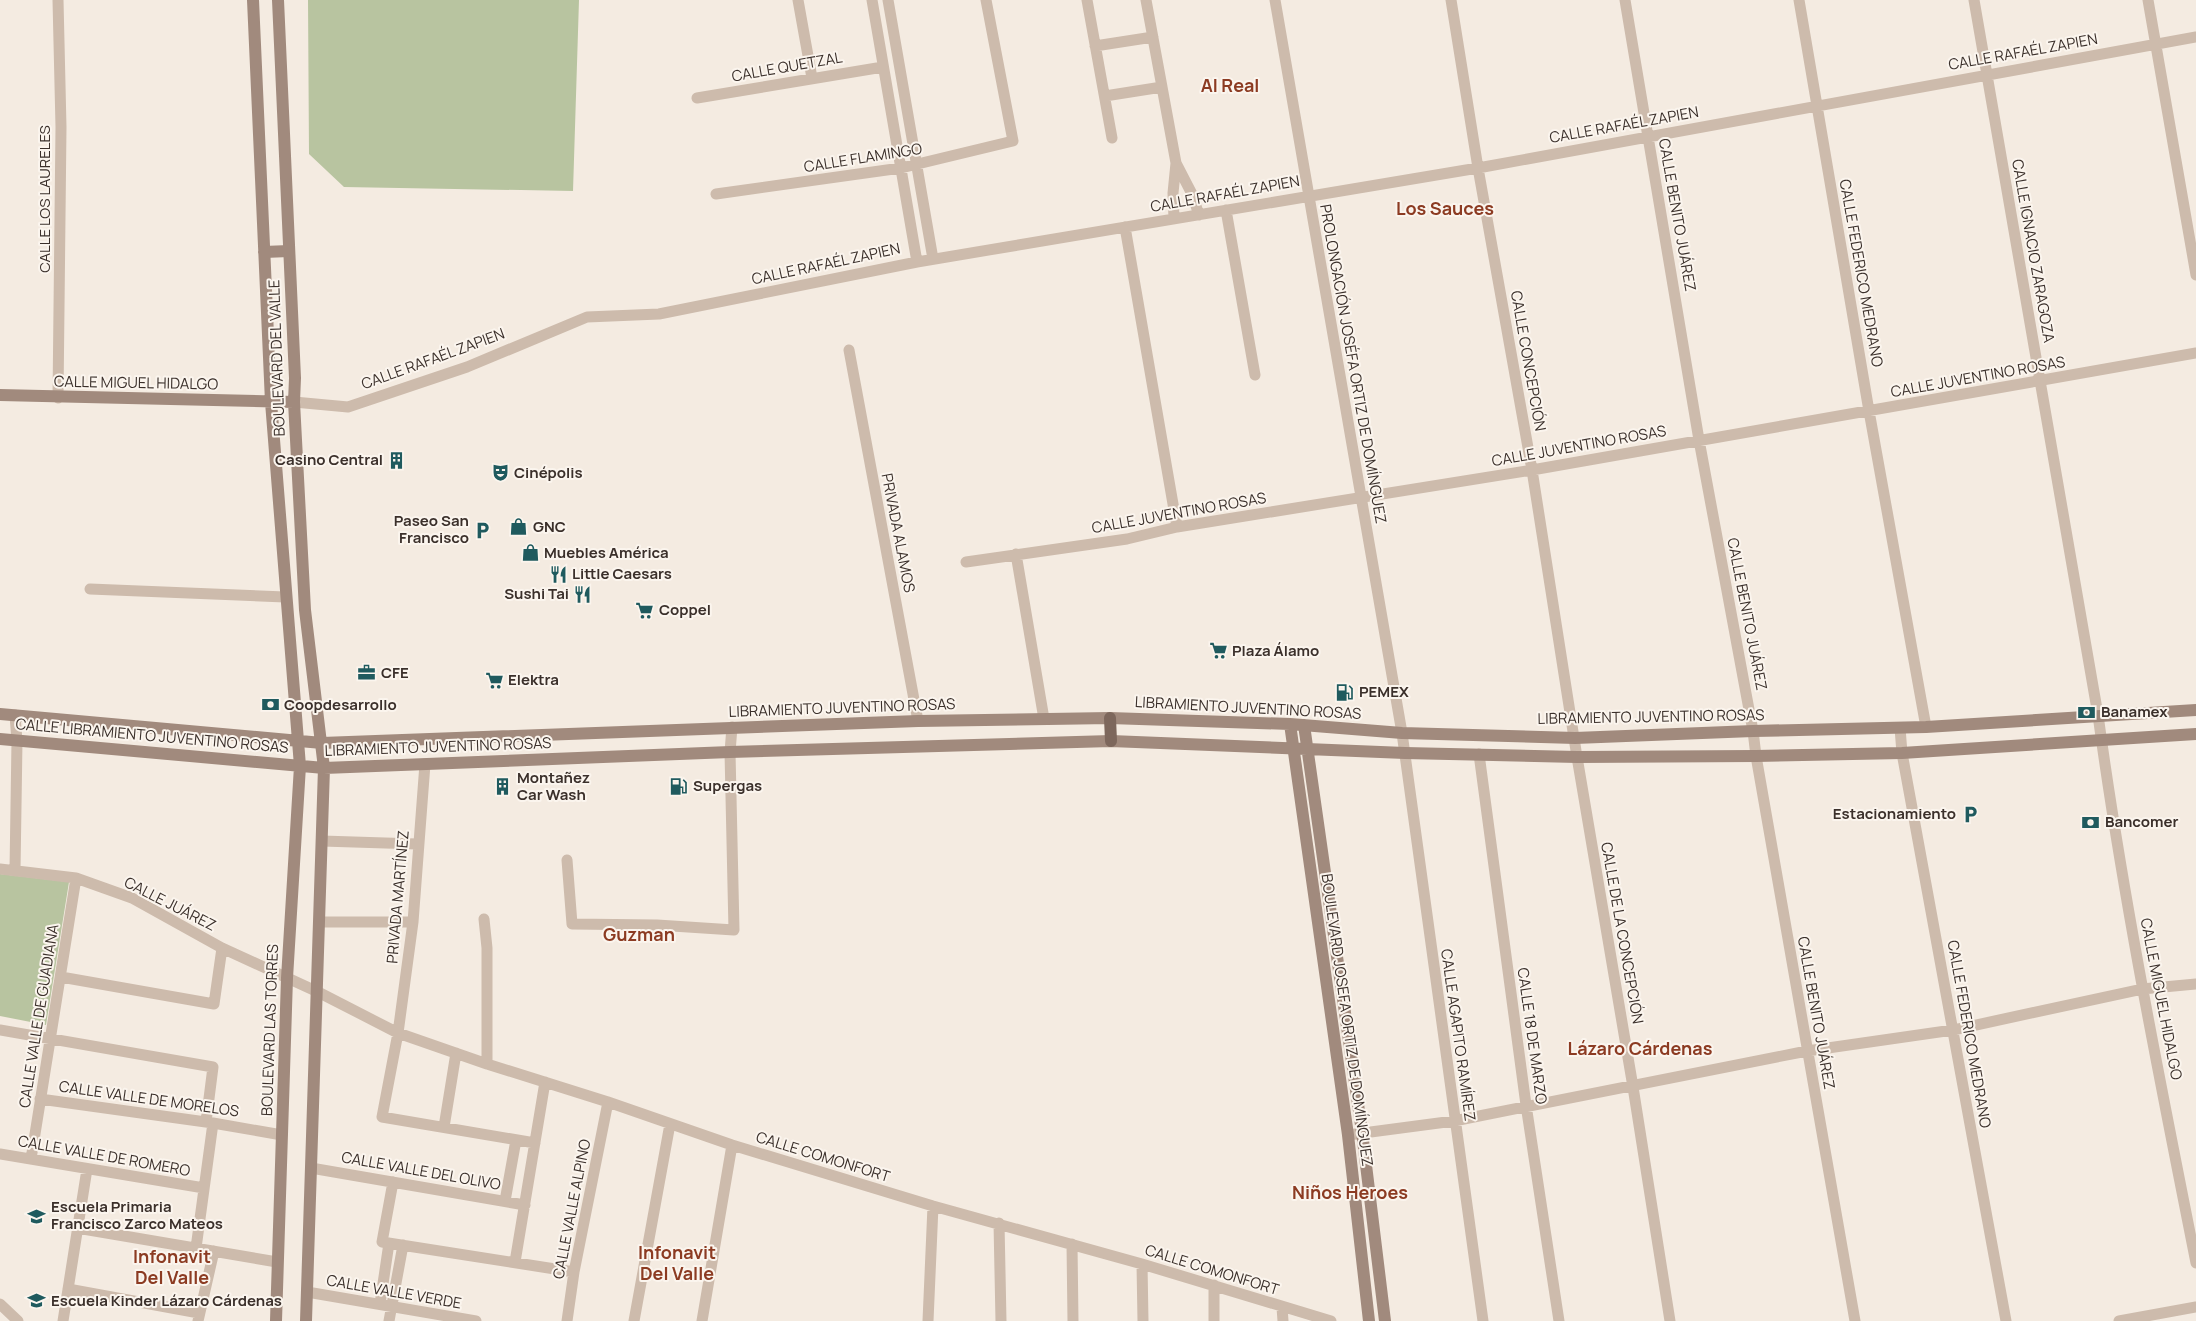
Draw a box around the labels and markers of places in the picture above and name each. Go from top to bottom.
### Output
place label: Casino Central [275,449,383,470]
building icon: Casino Central [387,450,407,470]
place label: Cinépolis [514,462,583,483]
theatre icon: Cinépolis [490,463,510,483]
place label: Paseo San Francisco [394,510,469,548]
place label: GNC [533,516,566,537]
shop icon: GNC [509,517,529,537]
parking icon: Paseo San Francisco [473,520,493,540]
place label: Muebles América [544,542,669,563]
shop icon: Muebles América [520,543,540,563]
place label: Little Caesars [572,563,672,584]
restaurant icon: Little Caesars [548,564,568,584]
place label: Sushi Tai [504,583,569,604]
restaurant icon: Sushi Tai [573,584,593,604]
place label: Coppel [659,599,711,620]
supermarket icon: Coppel [635,600,655,620]
place label: Plaza Álamo [1232,640,1319,661]
supermarket icon: Plaza Álamo [1208,641,1228,661]
place label: CFE [381,662,409,683]
office icon: CFE [357,663,377,683]
place label: Elektra [508,669,559,690]
supermarket icon: Elektra [484,670,504,690]
place label: PEMEX [1359,681,1409,702]
fuel station icon: PEMEX [1335,682,1355,702]
place label: Coopdesarrollo [284,694,397,715]
bank icon: Coopdesarrollo [260,695,280,715]
place label: Banamex [2101,701,2168,722]
bank icon: Banamex [2077,702,2097,722]
place label: Montañez Car Wash [517,767,590,805]
place label: Supergas [693,775,762,796]
fuel station icon: Supergas [669,776,689,796]
building icon: Montañez Car Wash [493,777,513,797]
place label: Estacionamiento [1833,803,1956,824]
parking icon: Estacionamiento [1960,804,1980,824]
place label: Bancomer [2105,811,2178,832]
bank icon: Bancomer [2081,812,2101,832]
place label: Escuela Primaria Francisco Zarco Mateos [51,1196,223,1234]
school or university icon: Escuela Primaria Francisco Zarco Mateos [27,1206,47,1226]
place label: Escuela Kinder Lázaro Cárdenas [51,1290,282,1311]
school or university icon: Escuela Kinder Lázaro Cárdenas [27,1291,47,1311]

